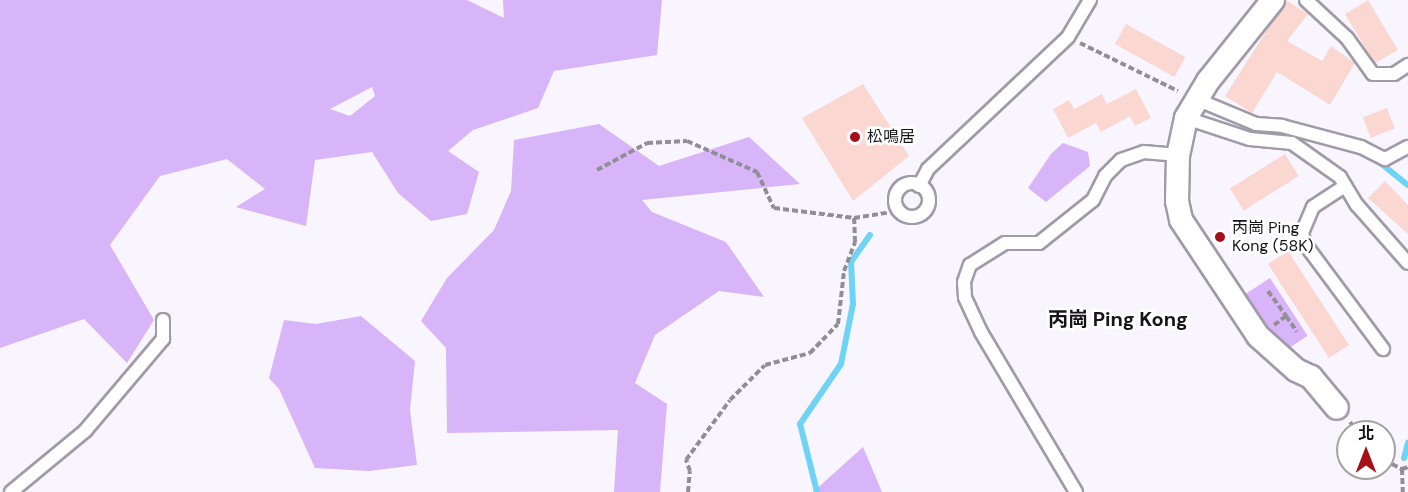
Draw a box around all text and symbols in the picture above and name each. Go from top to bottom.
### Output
place label: 松鳴居 [867,127,915,147]
marker: 松鳴居 [848,130,862,144]
place label: 丙崗 Ping Kong (58K) [1232,218,1313,256]
marker: 丙崗 Ping Kong (58K) [1213,230,1227,244]
district label: 丙崗 Ping Kong [1048,307,1188,331]
north arrow [1336,420,1396,480]
text: 北 [1358,423,1374,444]

